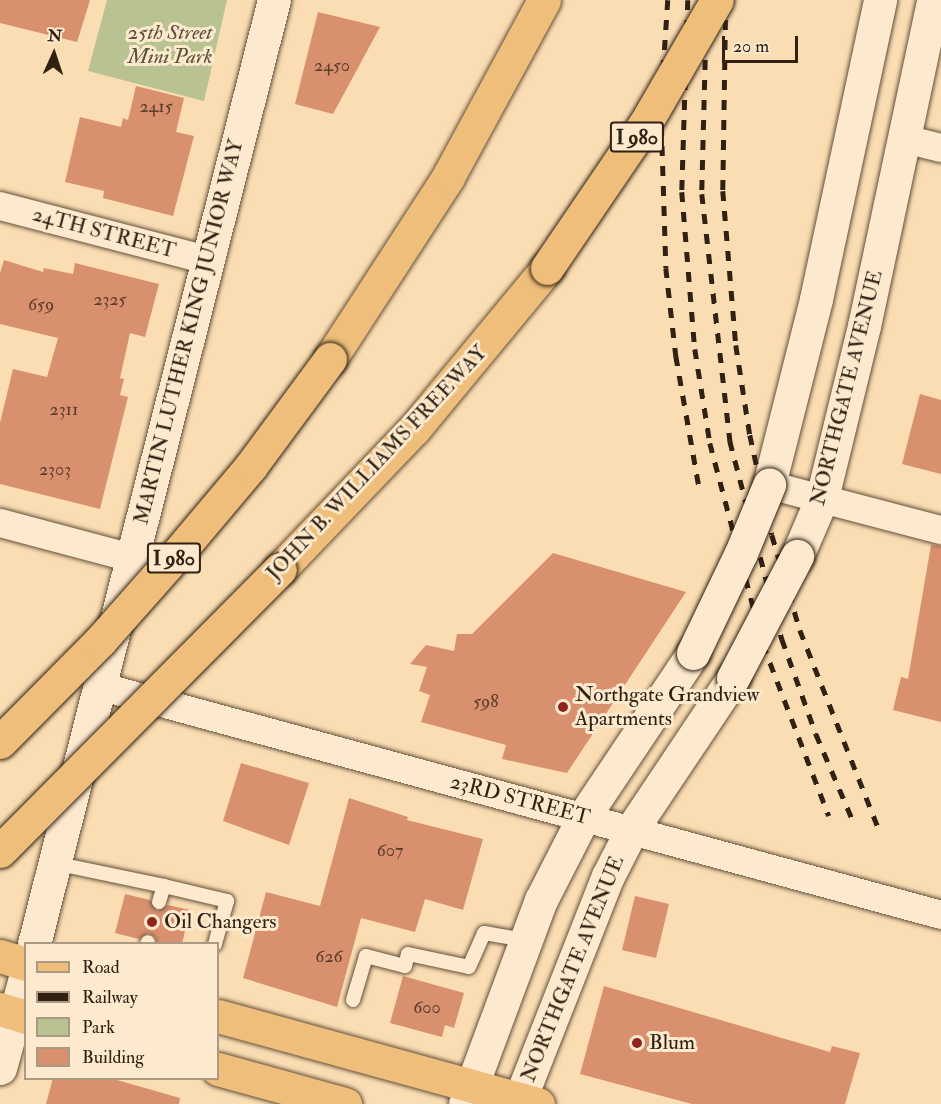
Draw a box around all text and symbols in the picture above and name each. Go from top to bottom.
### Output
park label: 25th Street Mini Park [128,20,212,70]
north arrow [24,24,84,84]
scale bar [725,24,802,62]
text: N [47,26,63,46]
text: 20 m [733,35,769,58]
house number: 2450 [314,55,350,77]
house number: 2415 [139,96,173,118]
road number: I 980 [608,120,666,154]
street label: MARTIN LUTHER KING JUNIOR WAY [129,137,249,527]
street label: 24TH STREET [30,202,178,264]
street label: NORTHGATE AVENUE [806,268,888,508]
house number: 2325 [93,289,127,311]
house number: 659 [28,294,54,316]
street label: JOHN B. WILLIAMS FREEWAY [261,340,493,586]
house number: 2311 [50,399,78,421]
house number: 2303 [39,459,71,481]
road number: I 980 [146,541,202,575]
place label: Northgate Grandview Apartments [575,682,760,732]
house number: 598 [473,691,499,713]
marker: Northgate Grandview Apartments [556,700,570,714]
street label: 23RD STREET [447,769,593,831]
house number: 607 [377,840,403,862]
street label: NORTHGATE AVENUE [516,852,630,1086]
place label: Oil Changers [164,909,276,935]
marker: Oil Changers [145,915,159,929]
legend [24,942,219,1080]
house number: 626 [315,946,343,968]
text: Road [82,956,120,979]
text: Railway [82,986,138,1009]
house number: 600 [413,997,441,1019]
text: Park [82,1016,115,1039]
place label: Blum [649,1030,695,1056]
marker: Blum [630,1036,644,1050]
text: Building [82,1046,144,1069]

